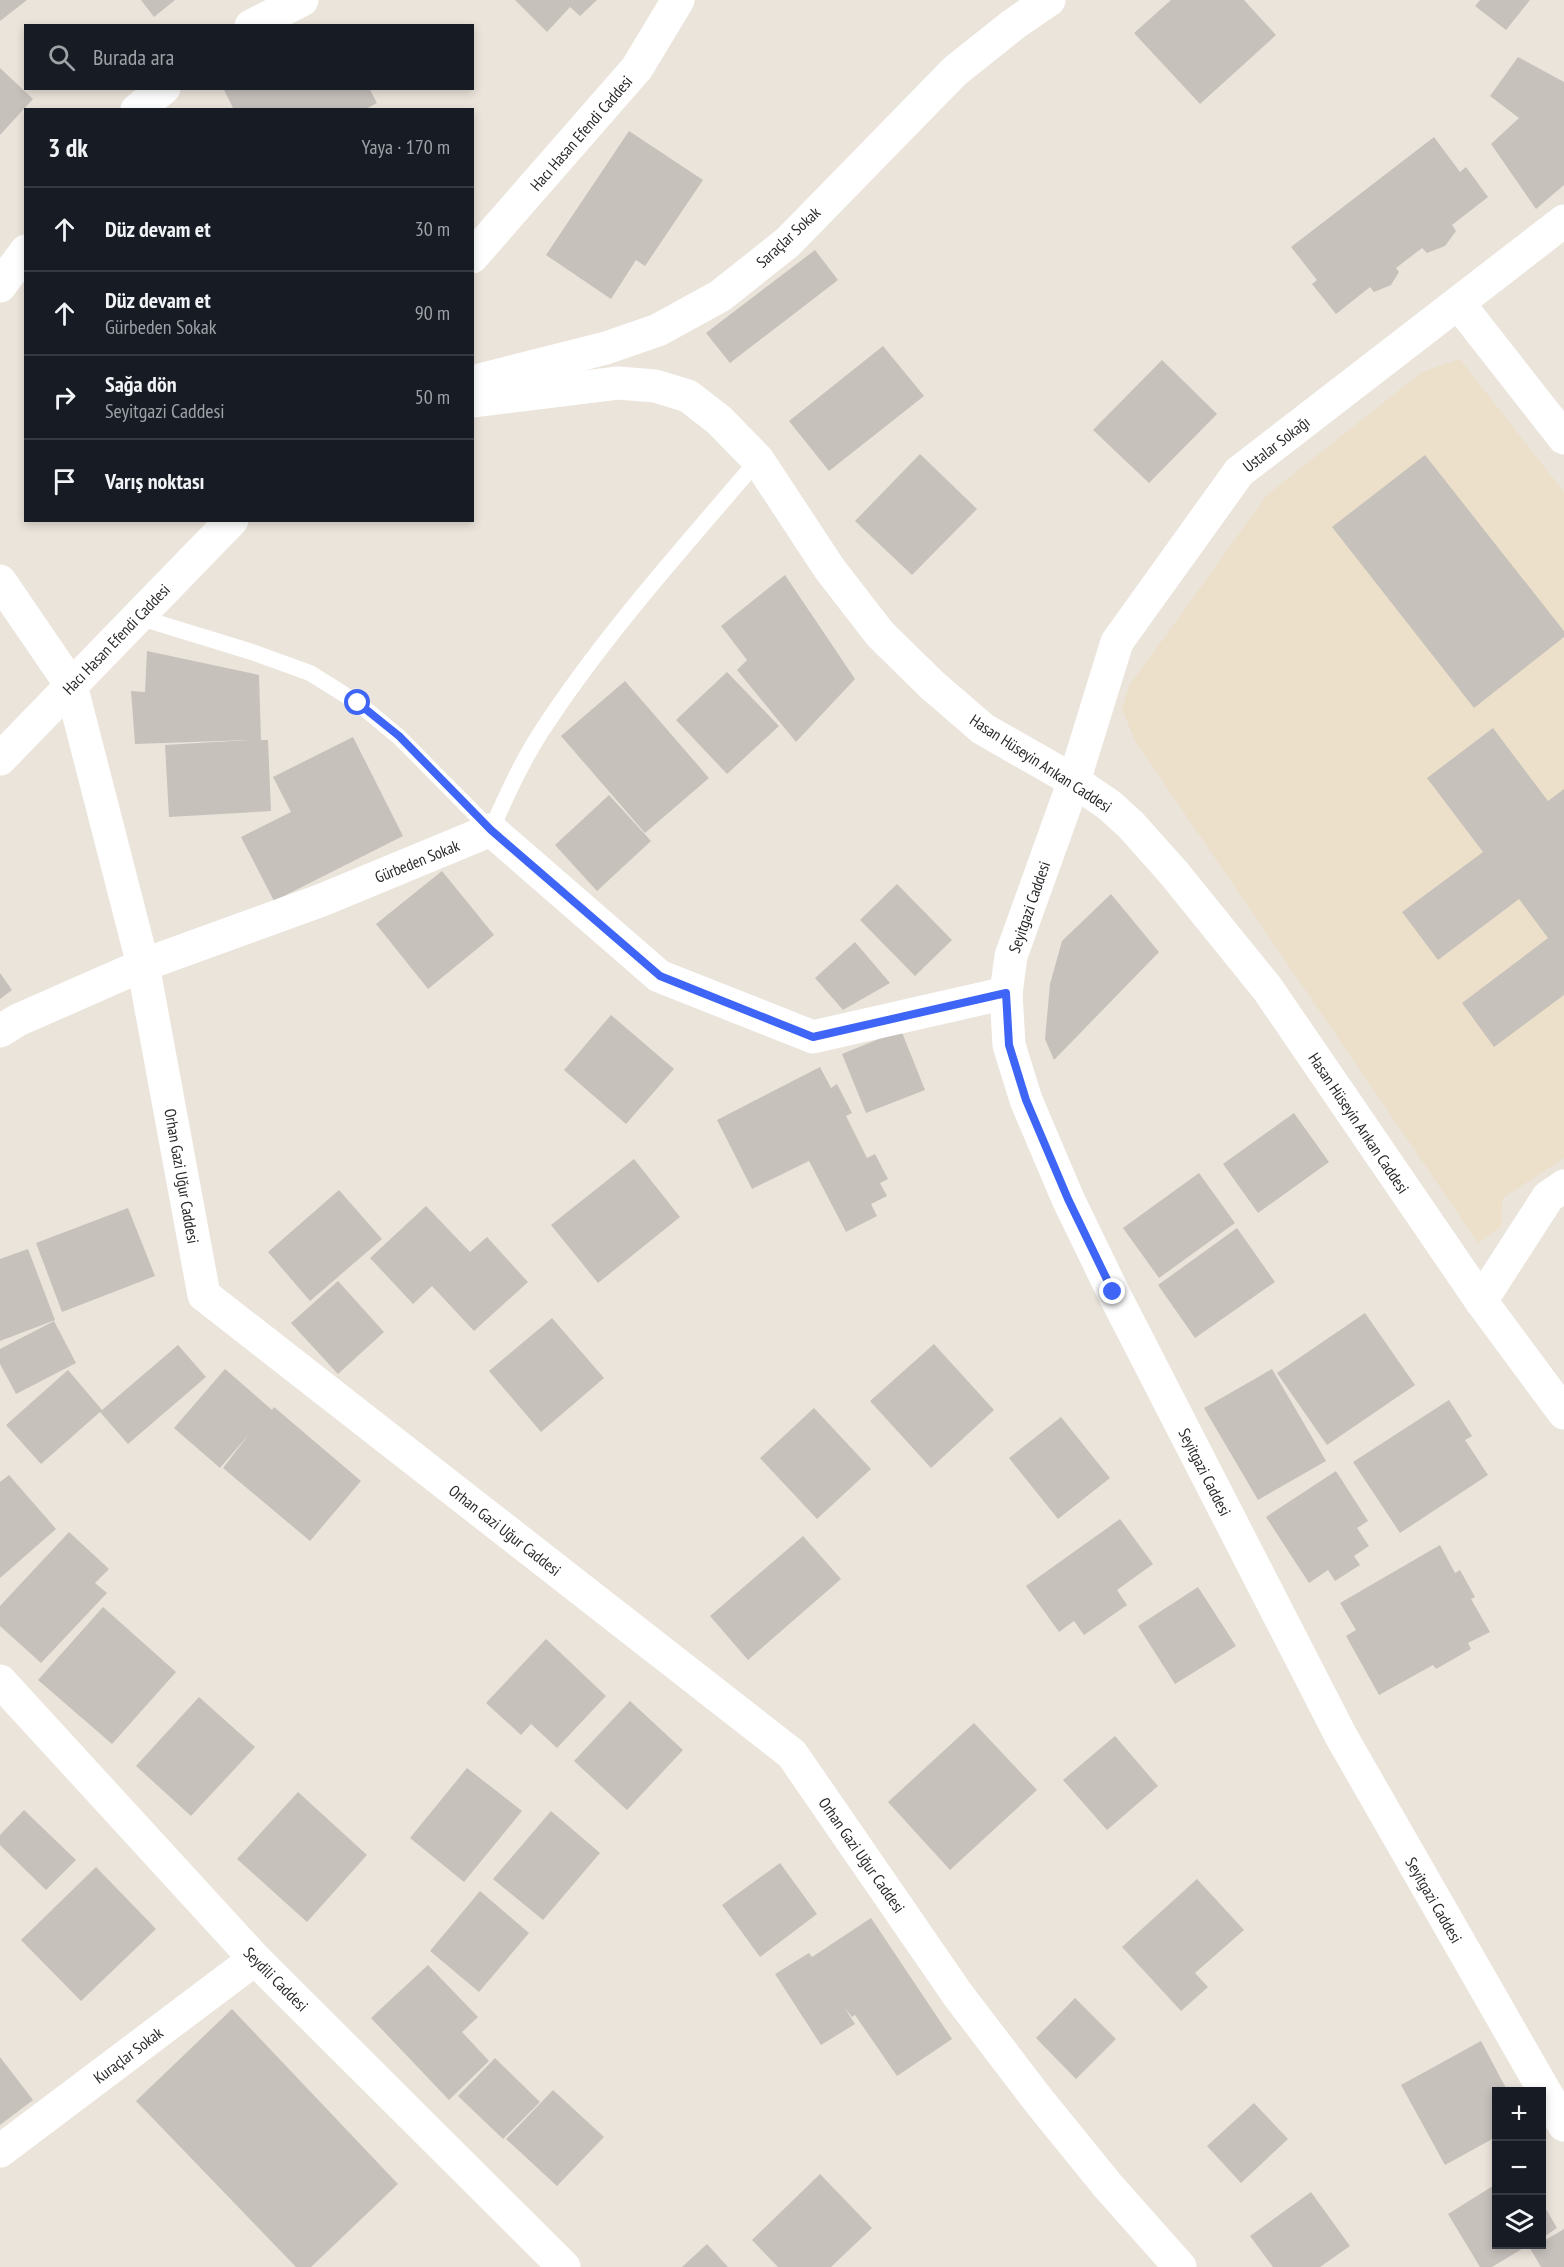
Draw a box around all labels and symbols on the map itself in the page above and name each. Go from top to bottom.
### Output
street label: Hacı Hasan Efendi Caddesi [526,71,636,195]
street label: Saraçlar Sokak [752,202,825,272]
street label: Ustalar Sokağı [1239,412,1313,476]
street label: Hacı Hasan Efendi Caddesi [58,580,174,698]
route start [344,689,370,715]
street label: Hasan Hüseyin Arıkan Caddesi [966,710,1116,816]
street label: Gürbeden Sokak [372,835,463,887]
street label: Seyitgazi Caddesi [1004,858,1054,956]
street label: Hasan Hüseyin Arıkan Caddesi [1305,1049,1413,1197]
street label: Orhan Gazi Uğur Caddesi [160,1107,204,1245]
route end [1099,1278,1125,1304]
street label: Seyitgazi Caddesi [1174,1425,1236,1519]
street label: Orhan Gazi Uğur Caddesi [445,1480,565,1580]
street label: Orhan Gazi Uğur Caddesi [815,1793,909,1917]
street label: Seyitgazi Caddesi [1401,1854,1467,1946]
street label: Seydili Caddesi [240,1943,312,2015]
street label: Kuraçlar Sokak [89,2022,167,2088]

